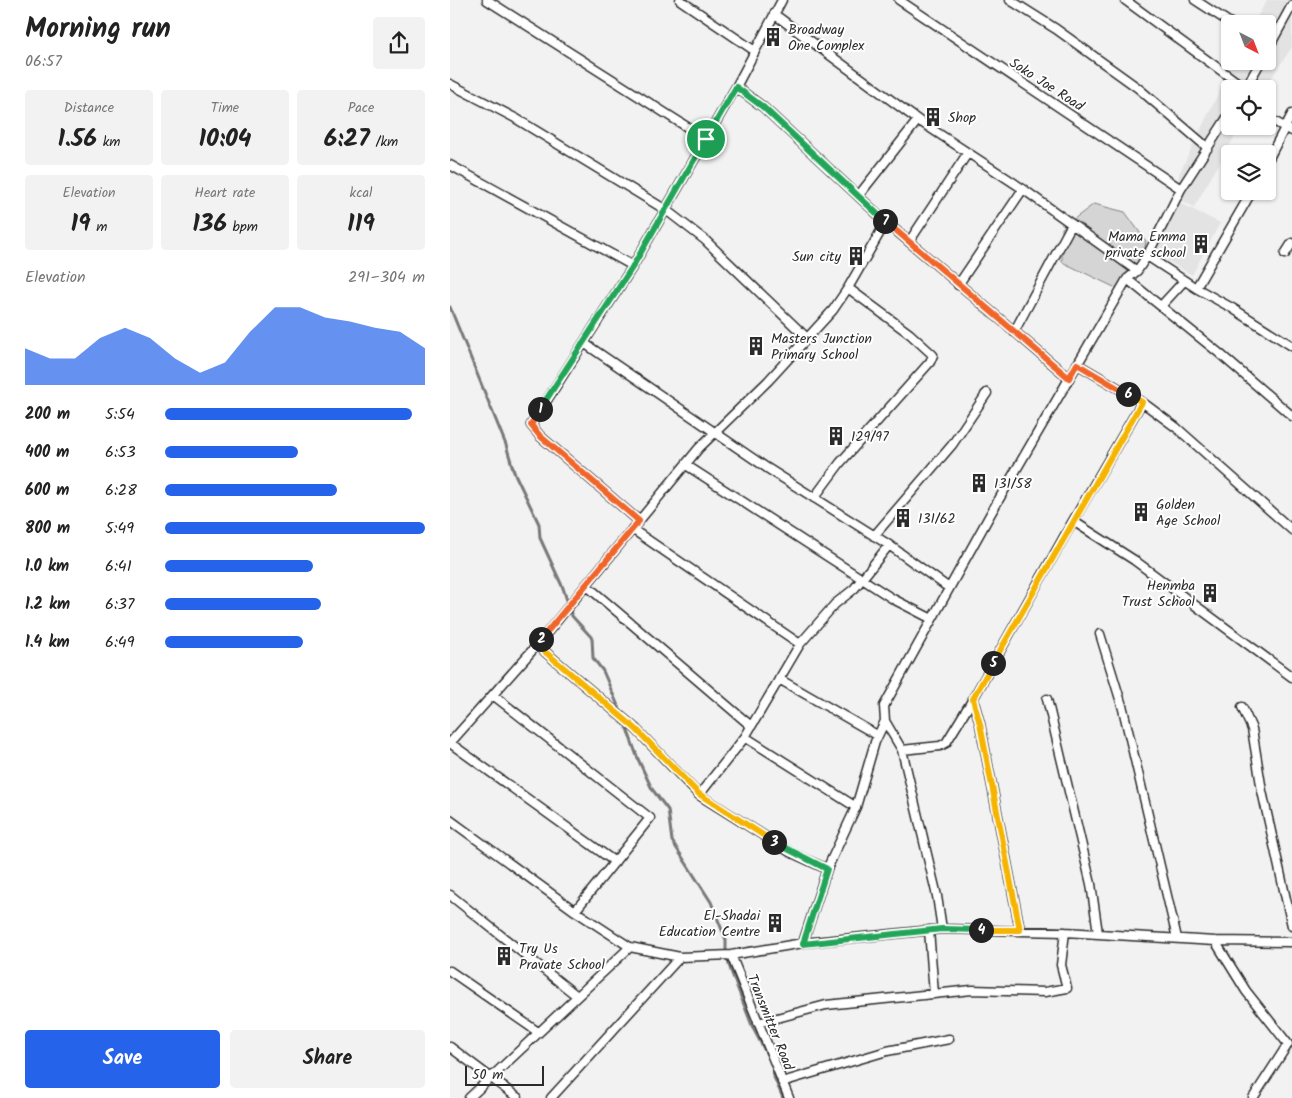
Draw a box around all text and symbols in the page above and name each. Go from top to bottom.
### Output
text: Morning run [25,7,171,52]
north arrow [1221,15,1276,70]
map controls [1221,15,1276,200]
button: share [373,17,425,69]
place label: Broadway One Complex [788,19,865,57]
building icon: Broadway One Complex [762,26,784,48]
text: 06:57 [25,49,62,74]
street label: Soko Joe Road [1005,52,1089,118]
button: locate [1221,80,1276,135]
text: Distance [64,97,114,119]
text: Time [211,97,239,119]
text: Pace [348,97,374,119]
building icon: Shop [922,106,944,128]
place label: Shop [948,107,976,129]
pin [685,118,727,160]
text: 1.56 [57,119,97,159]
text: 10:04 [199,119,251,159]
text: 6:27 [324,119,370,159]
icon: arrive [692,125,720,153]
text: km [97,131,121,153]
text: /km [370,131,398,153]
button: layers [1221,145,1276,200]
text: Elevation [63,182,115,204]
text: Heart rate [195,182,255,204]
text: kcal [350,182,372,204]
text: 19 [71,204,91,244]
text: 136 [192,204,227,244]
text: 119 [347,204,375,244]
pin: 7 [872,208,898,234]
text: 7 [882,210,889,232]
text: m [91,216,107,238]
text: bpm [227,216,258,238]
place label: Mama Emma private school [1105,226,1187,264]
building icon: Mama Emma private school [1190,233,1212,255]
building icon: Sun city [845,245,867,267]
place label: Sun city [792,246,841,268]
text: Elevation [25,265,86,290]
text: 291–304 m [348,265,425,290]
place label: Masters Junction Primary School [771,328,872,366]
building icon: Masters Junction Primary School [745,335,767,357]
pin: 6 [1116,382,1140,406]
text: 6 [1125,383,1132,405]
pin: 1 [528,396,552,422]
text: 1 [538,398,543,420]
text: 200 m [25,402,70,427]
text: 5:54 [105,402,135,427]
building icon: 129/97 [825,425,847,447]
place label: 129/97 [851,426,889,448]
text: 400 m [25,440,69,465]
text: 6:53 [105,440,136,465]
building icon: 131/58 [968,472,990,494]
place label: 131/58 [994,473,1032,495]
text: 600 m [25,478,69,503]
text: 6:28 [105,478,137,503]
place label: Golden Age School [1156,494,1221,532]
building icon: Golden Age School [1130,501,1152,523]
building icon: 131/62 [892,507,914,529]
place label: 131/62 [918,508,956,530]
text: 800 m [25,516,70,541]
text: 5:49 [105,516,134,541]
text: 1.0 km [25,554,69,579]
text: 6:41 [105,554,132,579]
place label: Henmba Trust School [1122,575,1196,613]
building icon: Henmba Trust School [1199,582,1221,604]
text: 1.2 km [25,592,70,617]
text: 6:37 [105,592,134,617]
pin: 2 [528,626,554,652]
text: 2 [537,628,546,650]
text: 1.4 km [25,630,70,655]
text: 6:49 [105,630,134,655]
pin: 5 [980,650,1006,676]
text: 5 [990,652,997,674]
pin: 3 [762,830,786,854]
text: 3 [771,831,778,853]
place label: El-Shadai Education Centre [659,905,761,943]
building icon: El-Shadai Education Centre [764,912,786,934]
pin: 4 [968,918,994,942]
text: 4 [978,919,985,941]
place label: Try Us Pravate School [519,938,605,976]
building icon: Try Us Pravate School [493,945,515,967]
street label: Transmitter Road [741,971,800,1075]
button: Save [25,1030,220,1088]
button: Share [230,1030,425,1088]
scale bar [465,1063,544,1086]
text: 50 m [472,1064,503,1086]

